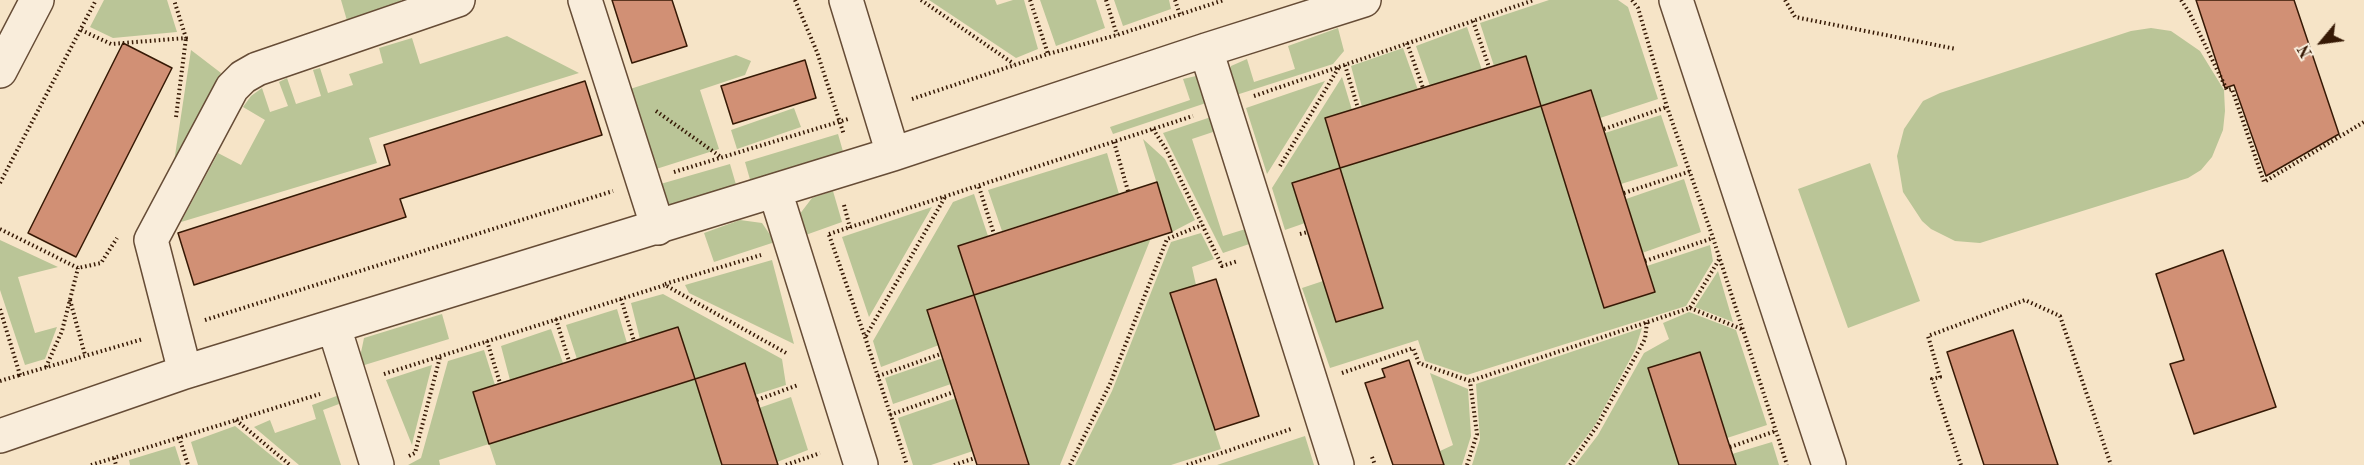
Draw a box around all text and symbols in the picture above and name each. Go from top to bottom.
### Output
north arrow [2292,12,2352,72]
text: N [2296,42,2316,60]

